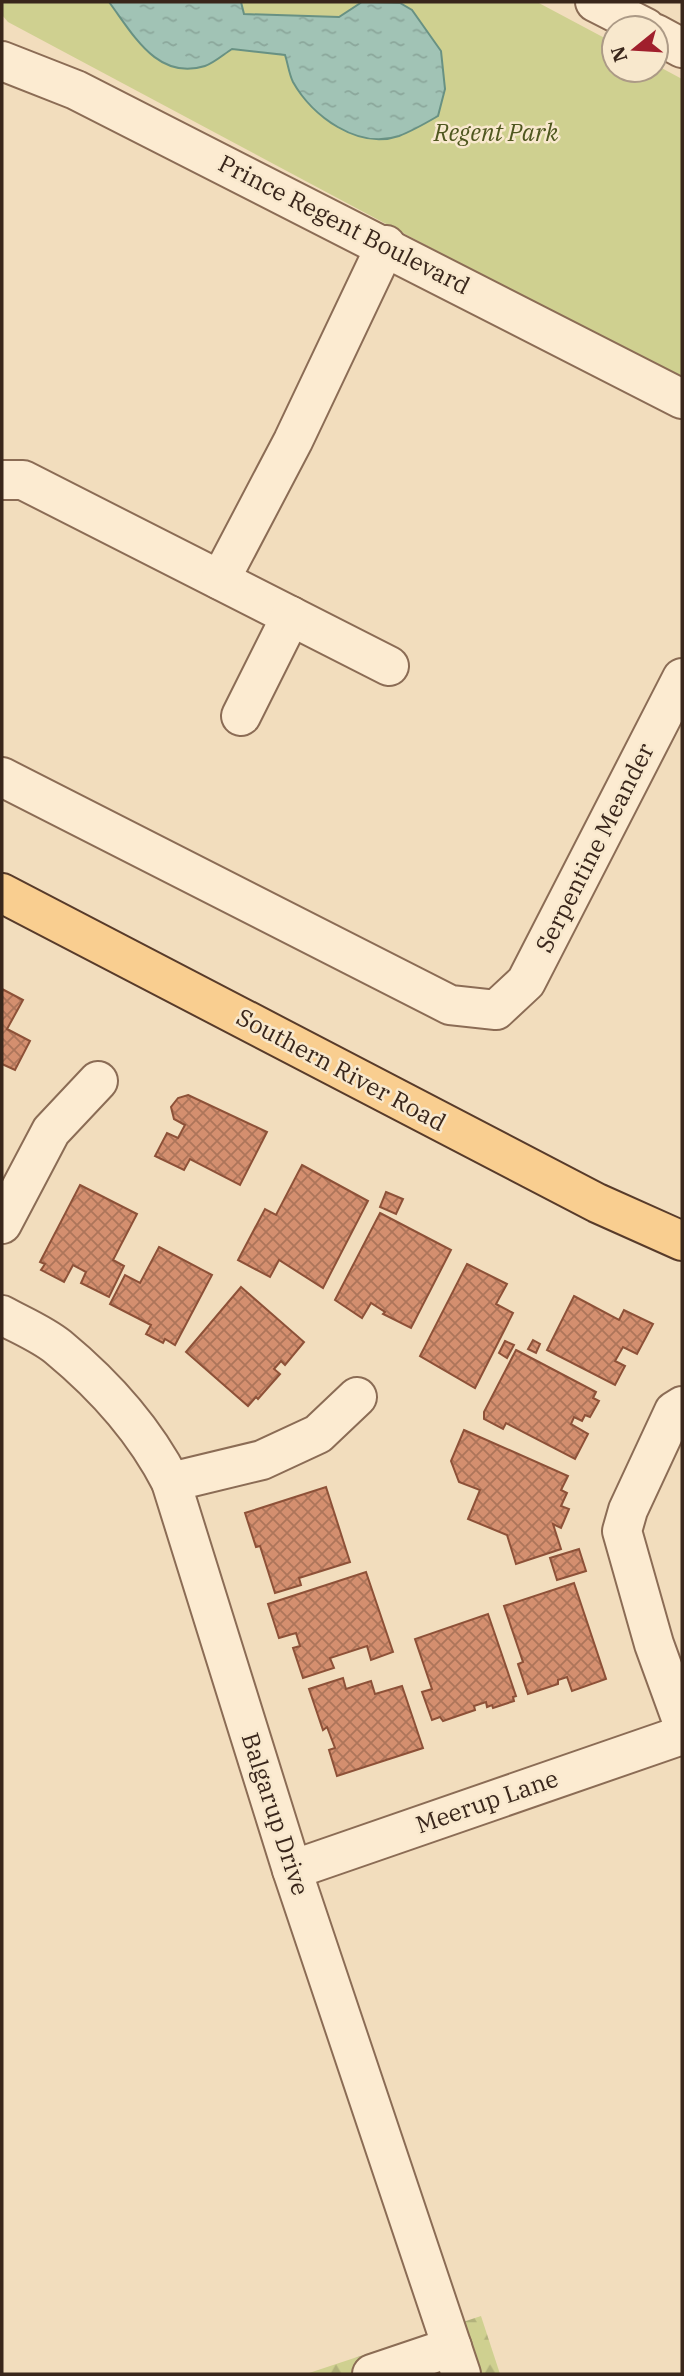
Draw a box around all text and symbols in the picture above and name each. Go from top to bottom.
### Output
north arrow [600,14,670,84]
text: N [605,43,633,65]
park label: Regent Park [433,116,558,148]
street label: Prince Regent Boulevard [213,147,476,301]
street label: Serpentine Meander [527,737,661,958]
street label: Southern River Road [231,1000,452,1138]
street label: Balgarup Drive [235,1728,317,1899]
street label: Meerup Lane [411,1762,562,1840]

